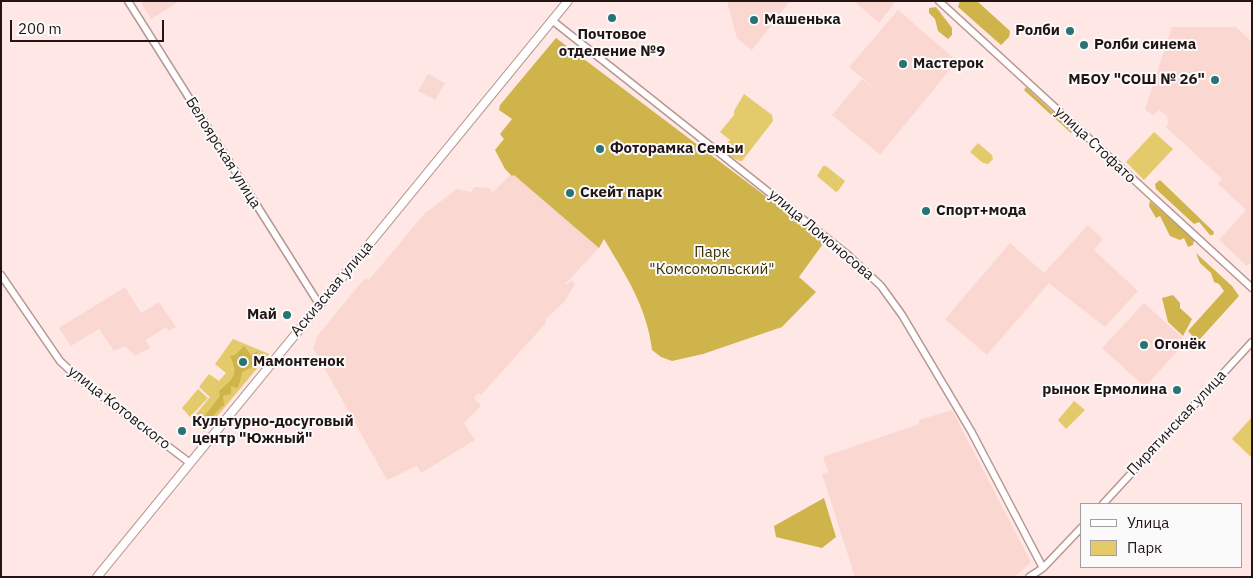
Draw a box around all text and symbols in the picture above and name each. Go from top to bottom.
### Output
scale bar [12,10,166,42]
place label: Машенька [764,11,841,29]
marker: Почтовое отделение №9 [606,12,618,24]
marker: Машенька [748,14,760,26]
text: 200 m [18,19,62,38]
place label: Ролби [1015,22,1060,40]
marker: Ролби [1064,25,1076,37]
place label: Почтовое отделение №9 [559,26,665,61]
place label: Ролби синема [1094,36,1196,54]
marker: Ролби синема [1078,39,1090,51]
place label: Мастерок [913,55,984,73]
marker: Мастерок [897,58,909,70]
place label: МБОУ "СОШ № 26" [1068,71,1205,89]
marker: МБОУ "СОШ № 26" [1209,74,1221,86]
street label: Белоярская улица [181,94,265,212]
street label: улица Стофато [1051,103,1139,187]
place label: Фоторамка Семьи [610,140,744,158]
marker: Фоторамка Семьи [594,143,606,155]
place label: Скейт парк [580,184,662,202]
street label: улица Ломоносова [765,186,877,284]
marker: Скейт парк [564,187,576,199]
place label: Спорт+мода [936,202,1026,220]
marker: Спорт+мода [920,205,932,217]
street label: Аскизская улица [287,238,377,340]
park label: Парк "Комсомольский" [649,244,775,279]
place label: Май [247,306,277,324]
marker: Май [281,309,293,321]
place label: Огонёк [1154,336,1206,354]
marker: Огонёк [1138,339,1150,351]
place label: Мамонтенок [253,353,345,371]
marker: Мамонтенок [237,356,249,368]
street label: улица Котовского [64,362,174,454]
street label: Пирятинская улица [1124,367,1230,479]
place label: рынок Ермолина [1042,381,1167,399]
marker: рынок Ермолина [1171,384,1183,396]
place label: Культурно-досуговый центр "Южный" [192,413,354,448]
marker: Культурно-досуговый центр "Южный" [176,425,188,437]
legend [1080,503,1243,568]
text: Улица [1127,513,1169,532]
text: Парк [1127,538,1162,557]

